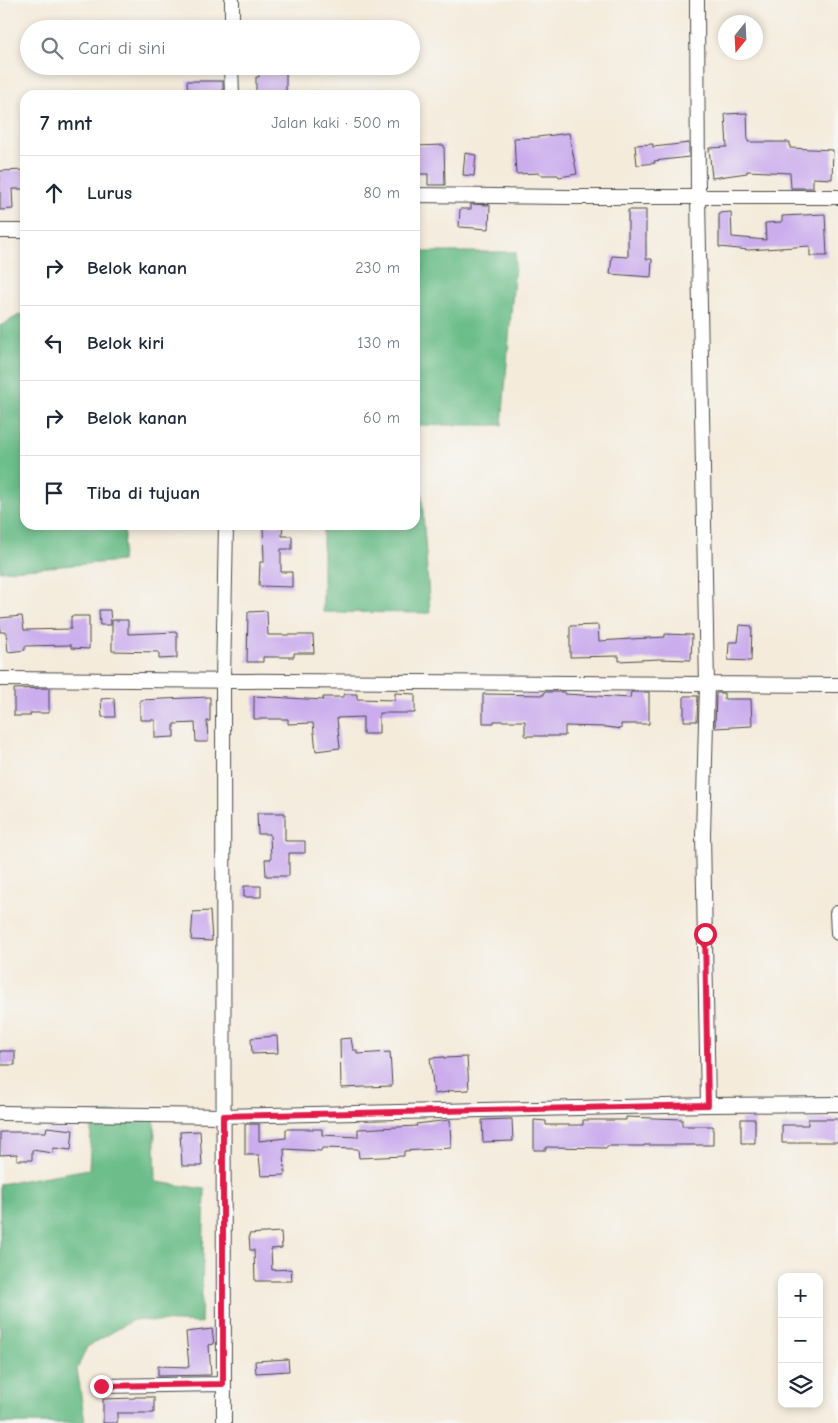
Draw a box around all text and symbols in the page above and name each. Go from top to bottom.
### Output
north arrow [718,15,763,60]
search box [20,20,420,75]
icon: search [38,34,66,62]
text: Cari di sini [78,37,165,59]
text: 7 mnt [40,111,92,135]
text: Jalan kaki · 500 m [271,114,400,132]
icon: ahead [40,179,68,207]
text: Lurus [87,182,132,204]
text: 80 m [363,184,400,202]
icon: right [40,254,68,282]
text: Belok kanan [87,257,187,279]
text: 230 m [355,259,400,277]
icon: left [40,329,68,357]
text: Belok kiri [87,332,164,354]
text: 130 m [357,334,400,352]
icon: right [40,404,68,432]
text: Belok kanan [87,407,187,429]
text: 60 m [363,409,400,427]
icon: arrive [40,479,68,507]
text: Tiba di tujuan [87,482,200,504]
route start [694,923,717,946]
map controls [778,1273,823,1408]
button: + [778,1273,823,1318]
button: − [778,1318,823,1363]
button: layers [778,1363,823,1408]
route end [90,1375,113,1398]

